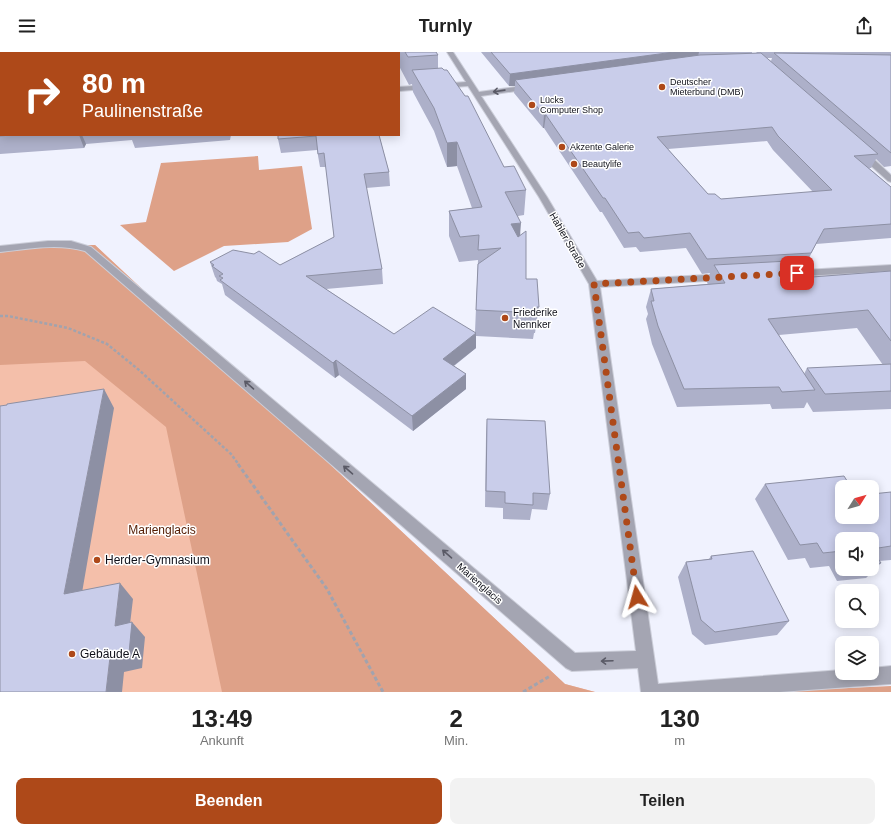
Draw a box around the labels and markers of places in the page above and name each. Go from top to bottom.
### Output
place label: Deutscher Mieterbund (DMB) [670,77,744,97]
marker: Deutscher Mieterbund (DMB) [657,82,667,92]
place label: Lücks Computer Shop [540,95,603,115]
marker: Lücks Computer Shop [527,100,537,110]
marker: Akzente Galerie [557,142,567,152]
place label: Akzente Galerie [570,142,634,152]
marker: Beautylife [569,159,579,169]
place label: Beautylife [582,159,622,169]
pin [780,256,814,290]
place label: Friederike Nennker [513,307,558,330]
marker: Friederike Nennker [500,313,510,323]
place label: Herder-Gymnasium [105,553,210,567]
marker: Herder-Gymnasium [92,555,102,565]
place label: Gebäude A [80,647,140,661]
marker: Gebäude A [67,649,77,659]

